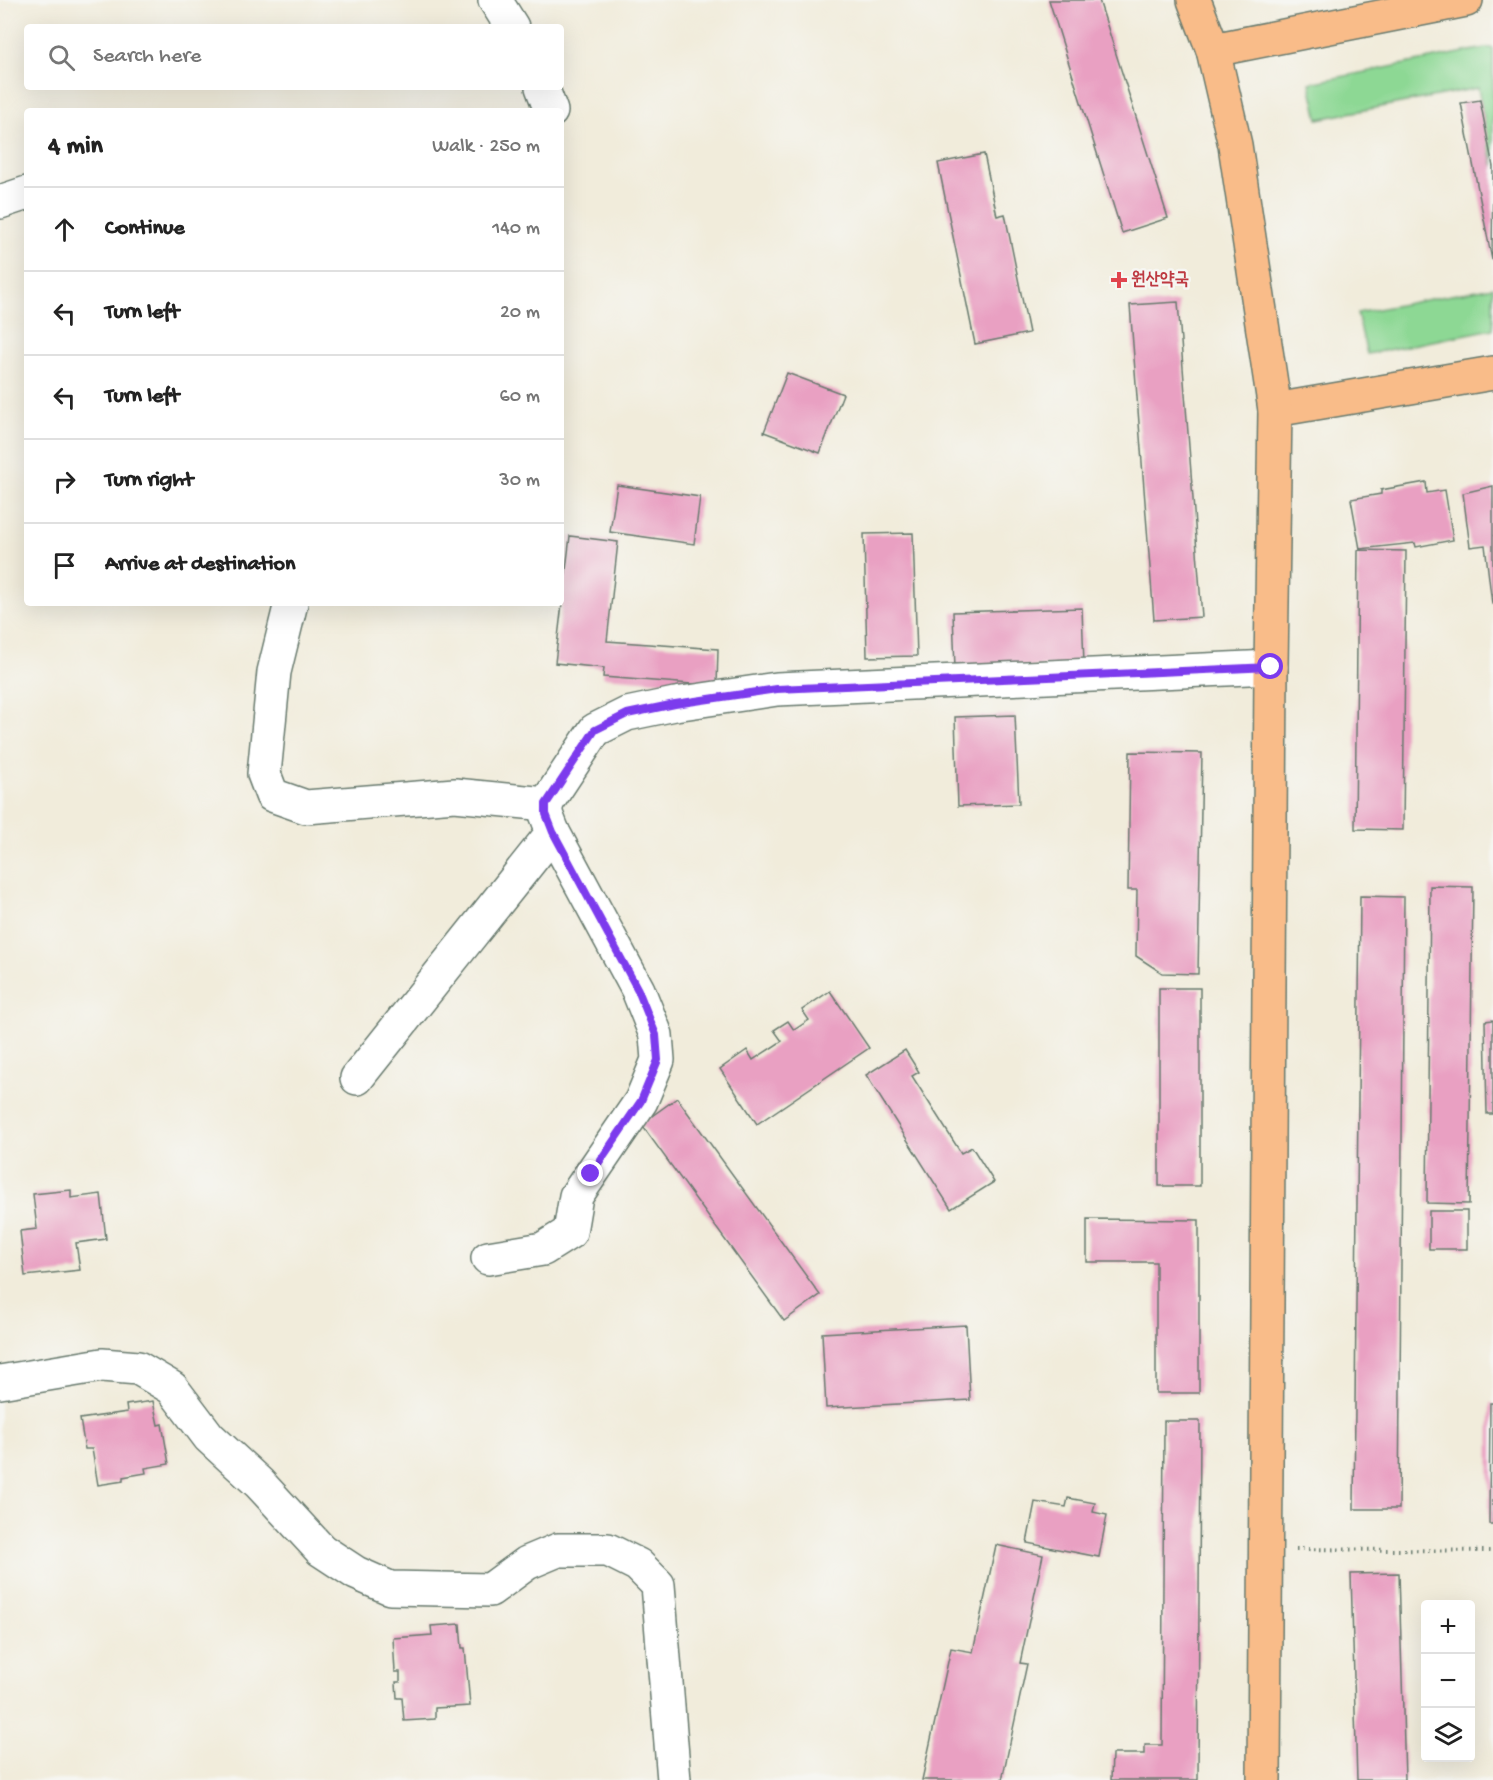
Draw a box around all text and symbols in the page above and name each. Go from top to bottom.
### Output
search box [24,24,564,90]
icon: search [45,41,78,74]
text: Search here [93,44,201,70]
text: 4 min [48,132,103,163]
text: Walk · 250 m [432,136,540,159]
icon: ahead [48,213,81,246]
text: Continue [105,216,185,242]
text: 140 m [492,218,540,241]
place label: 원산약국 [1131,270,1189,291]
marker: 원산약국 [1112,273,1126,287]
icon: left [48,297,81,330]
text: Turn left [105,300,179,326]
text: 20 m [500,302,540,325]
icon: left [48,381,81,414]
text: Turn left [105,384,179,410]
text: 60 m [500,386,540,409]
icon: right [48,465,81,498]
text: Turn right [105,468,193,494]
text: 30 m [499,470,540,493]
icon: arrive [48,549,81,582]
text: Arrive at destination [105,552,295,578]
route start [1257,653,1283,679]
route end [577,1160,603,1186]
map controls [1421,1600,1475,1762]
button: + [1421,1600,1475,1654]
button: − [1421,1654,1475,1708]
button: layers [1421,1708,1475,1762]

